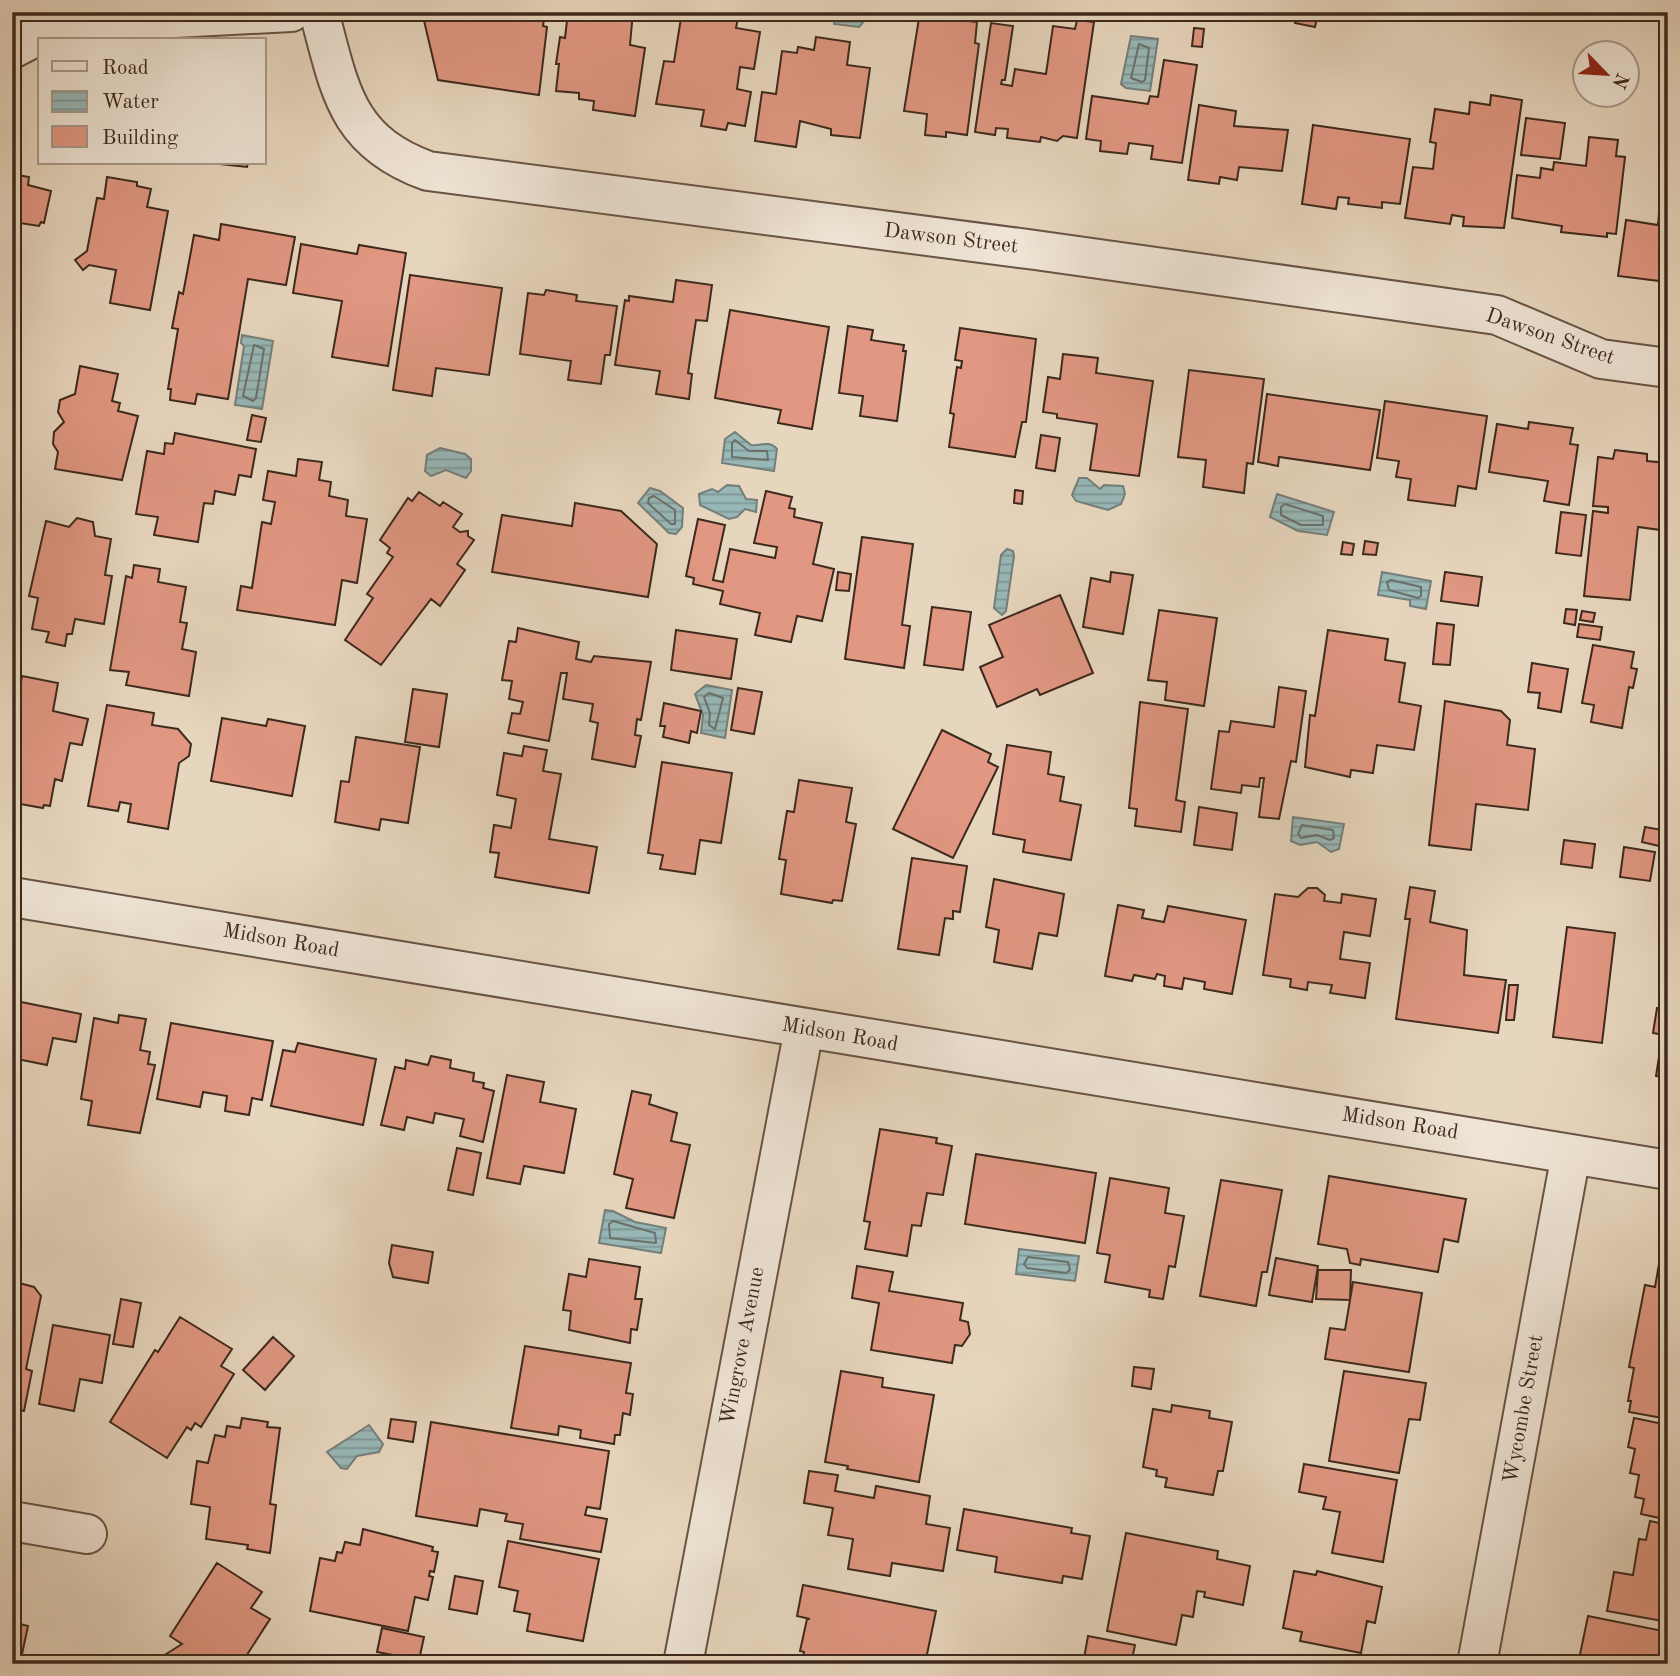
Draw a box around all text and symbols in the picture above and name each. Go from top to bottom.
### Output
legend [38,38,266,164]
north arrow [1572,38,1642,108]
text: Road [102,58,149,79]
text: N [1607,70,1631,91]
text: Water [102,92,159,113]
text: Building [102,128,179,149]
street label: Dawson Street [883,220,1019,258]
street label: Dawson Street [1483,305,1617,369]
street label: Midson Road [221,920,341,962]
street label: Midson Road [780,1014,900,1056]
street label: Midson Road [1340,1104,1460,1144]
street label: Wingrove Avenue [717,1265,769,1427]
street label: Wycombe Street [1501,1333,1547,1485]

